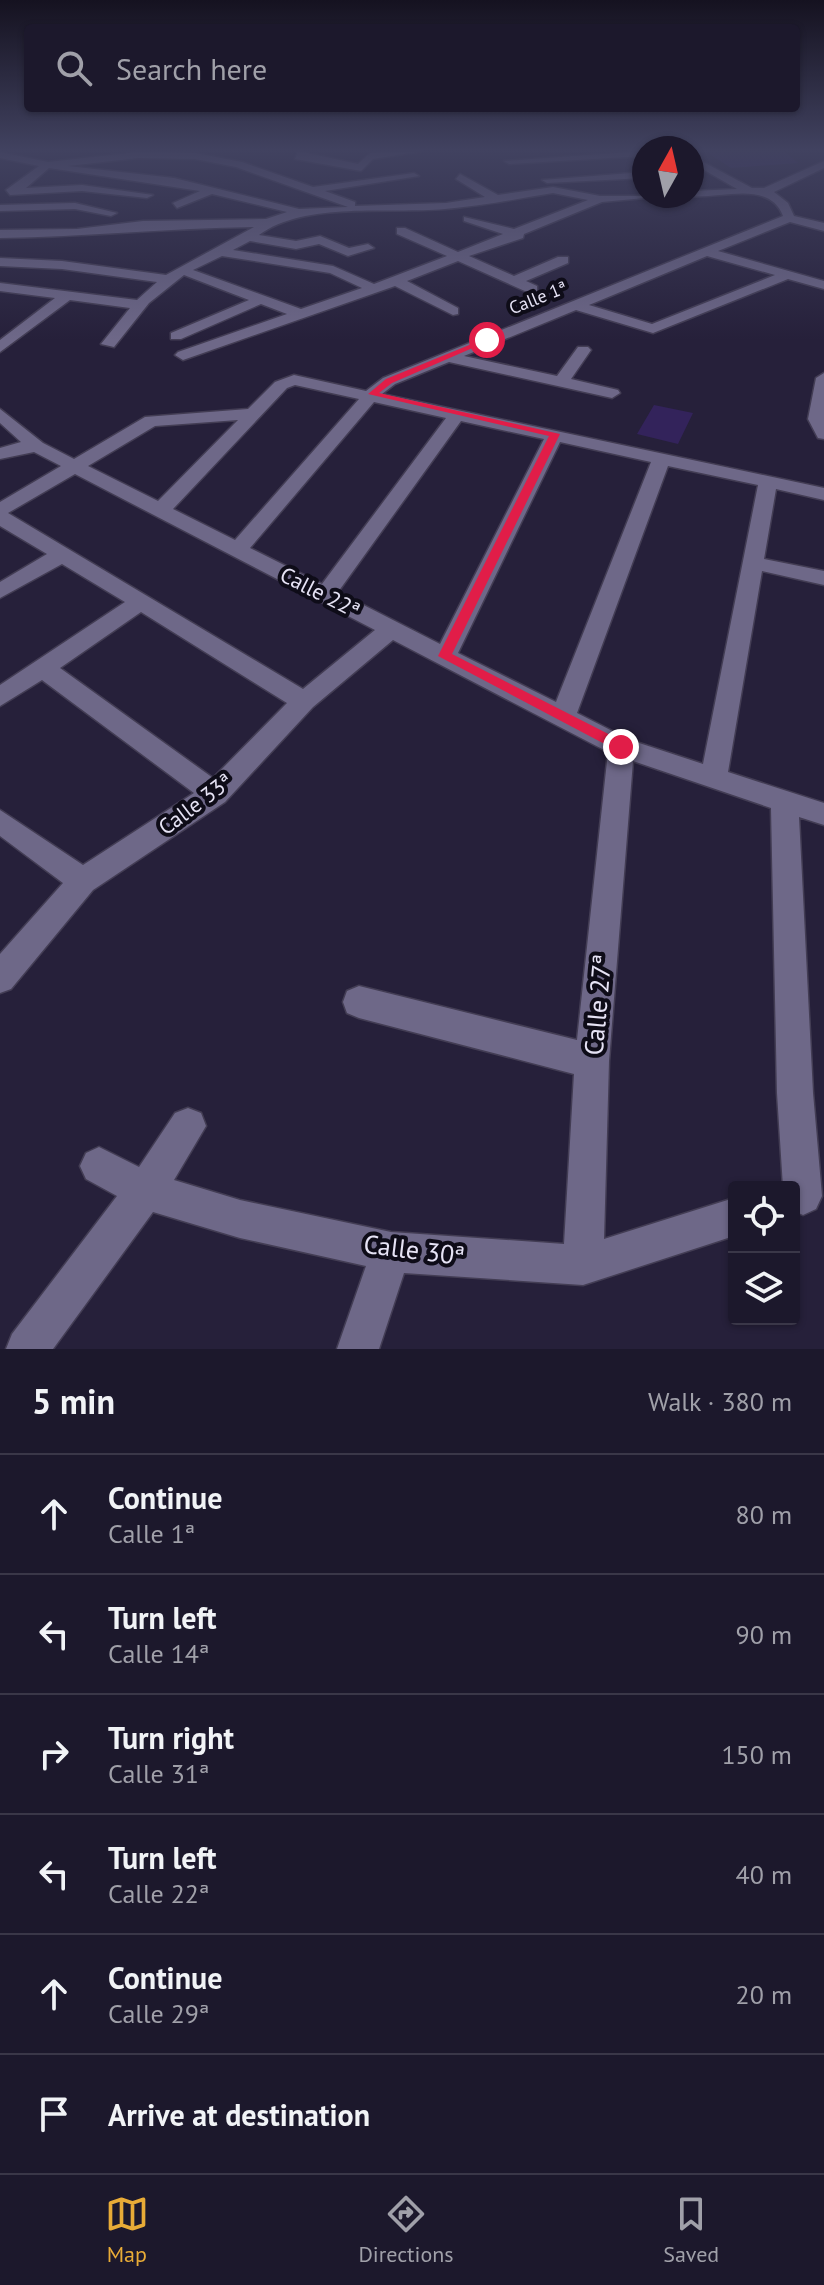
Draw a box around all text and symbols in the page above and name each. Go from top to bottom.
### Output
search box [24,24,800,112]
icon: search [52,46,96,90]
text: Search here [116,49,267,88]
north arrow [632,136,704,208]
street label: Calle 1ª [506,276,570,319]
route start [469,322,505,358]
street label: Calle 22ª [276,560,364,624]
route end [603,729,639,765]
street label: Calle 33ª [152,767,238,841]
street label: Calle 27ª [577,953,618,1057]
map controls [728,1181,800,1325]
button: locate [728,1181,800,1253]
street label: Calle 30ª [362,1227,466,1272]
button: layers [728,1253,800,1325]
text: 5 min [32,1379,115,1423]
text: Walk · 380 m [648,1385,792,1418]
text: Continue [108,1478,222,1517]
icon: ahead [32,1492,76,1536]
text: 80 m [736,1498,792,1531]
text: Calle 1ª [108,1517,195,1550]
text: Turn left [108,1598,216,1637]
icon: left [32,1612,76,1656]
text: 90 m [736,1618,792,1651]
text: Calle 14ª [108,1637,209,1670]
text: Turn right [108,1718,234,1757]
icon: right [32,1732,76,1776]
text: 150 m [721,1738,792,1771]
text: Calle 31ª [108,1757,209,1790]
text: Turn left [108,1838,216,1877]
icon: left [32,1852,76,1896]
text: 40 m [736,1858,792,1891]
text: Calle 22ª [108,1877,209,1910]
text: Continue [108,1958,222,1997]
icon: ahead [32,1972,76,2016]
text: 20 m [736,1978,792,2011]
text: Calle 29ª [108,1997,209,2030]
icon: arrive [32,2092,76,2136]
text: Arrive at destination [108,2095,370,2134]
tab: Map [105,2192,149,2268]
tab: Directions [358,2192,454,2268]
tab: Saved [663,2192,719,2268]

